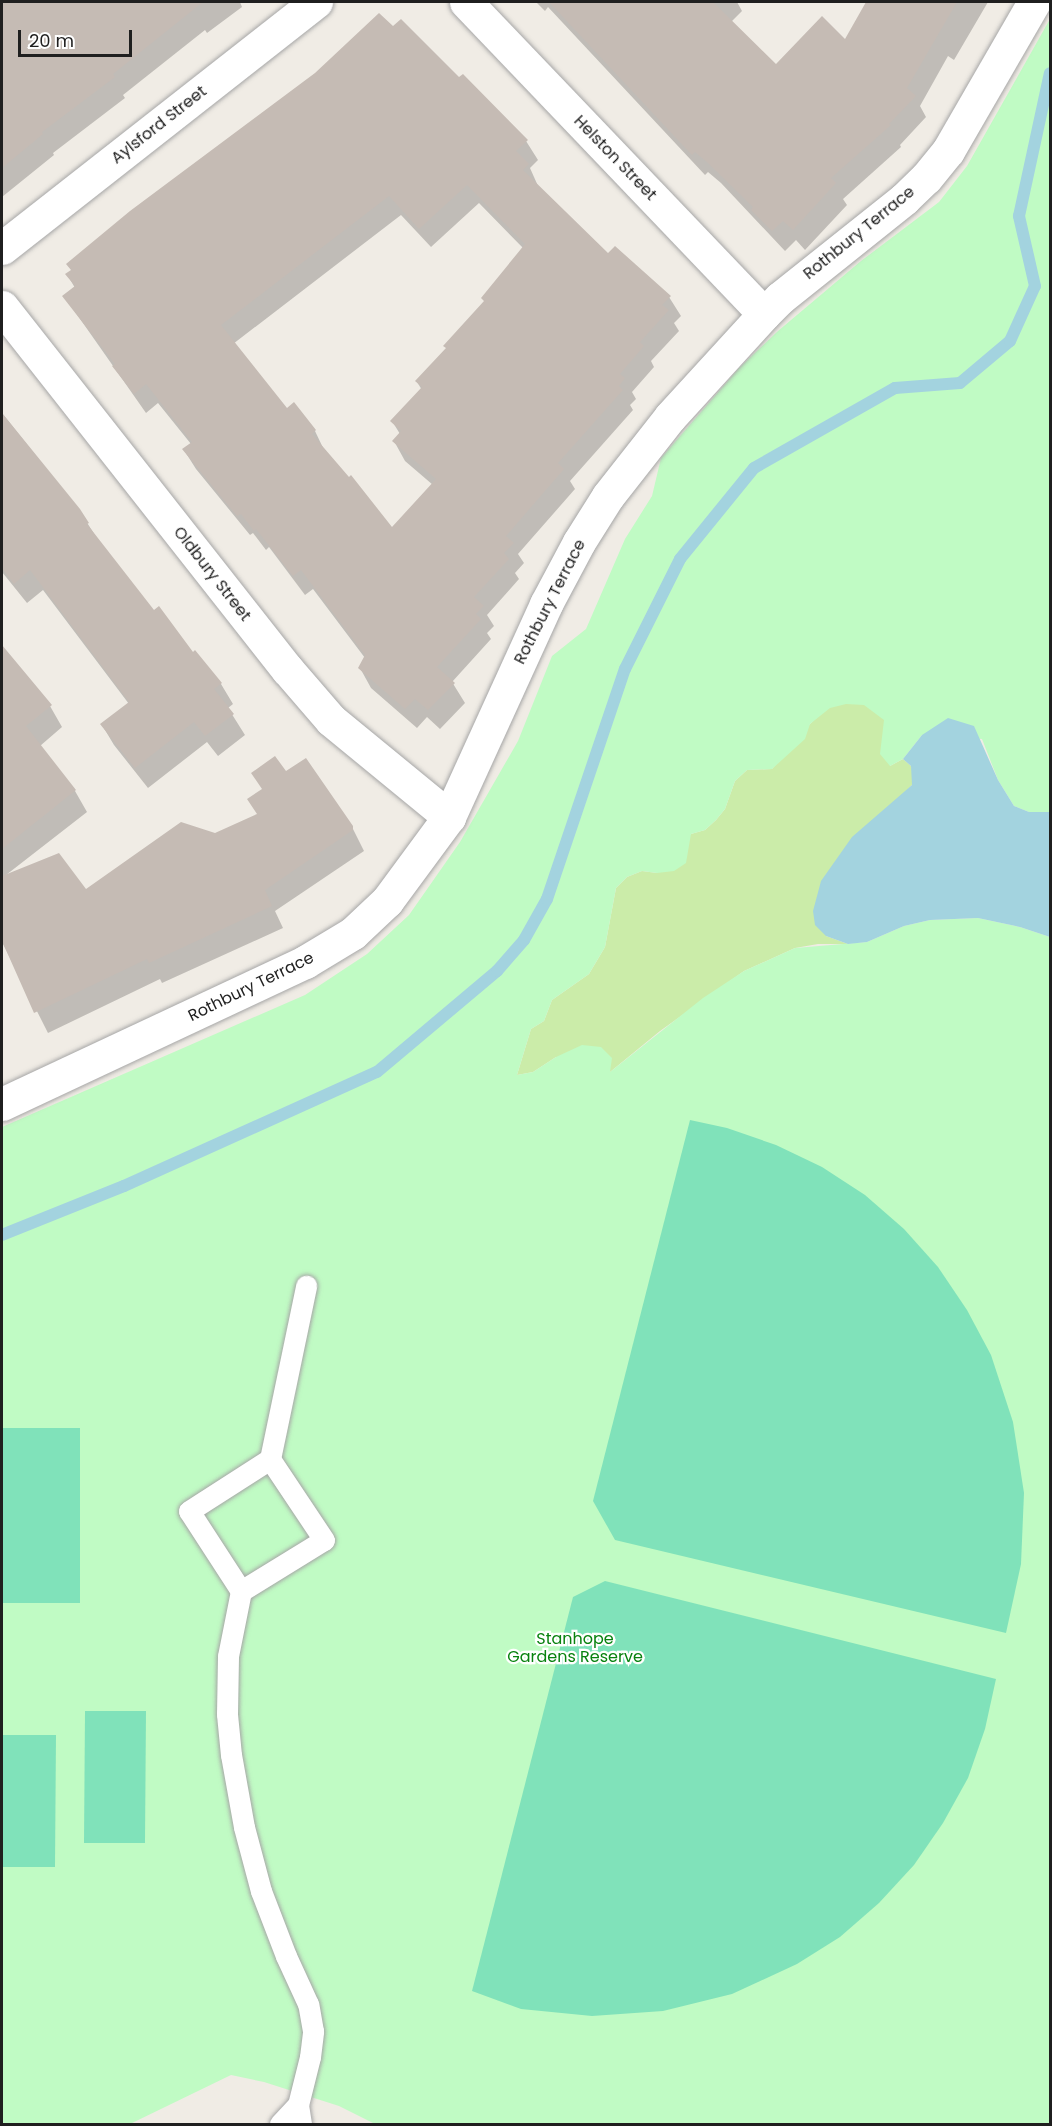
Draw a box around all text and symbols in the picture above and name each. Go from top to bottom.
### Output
scale bar [21,18,135,56]
text: 20 m [29,28,74,53]
street label: Aylsford Street [108,82,210,168]
street label: Helston Street [570,112,660,204]
street label: Rothbury Terrace [800,182,918,284]
street label: Oldbury Street [169,523,255,625]
street label: Rothbury Terrace [510,536,590,668]
street label: Rothbury Terrace [185,948,317,1026]
park label: Stanhope Gardens Reserve [507,1629,643,1667]

